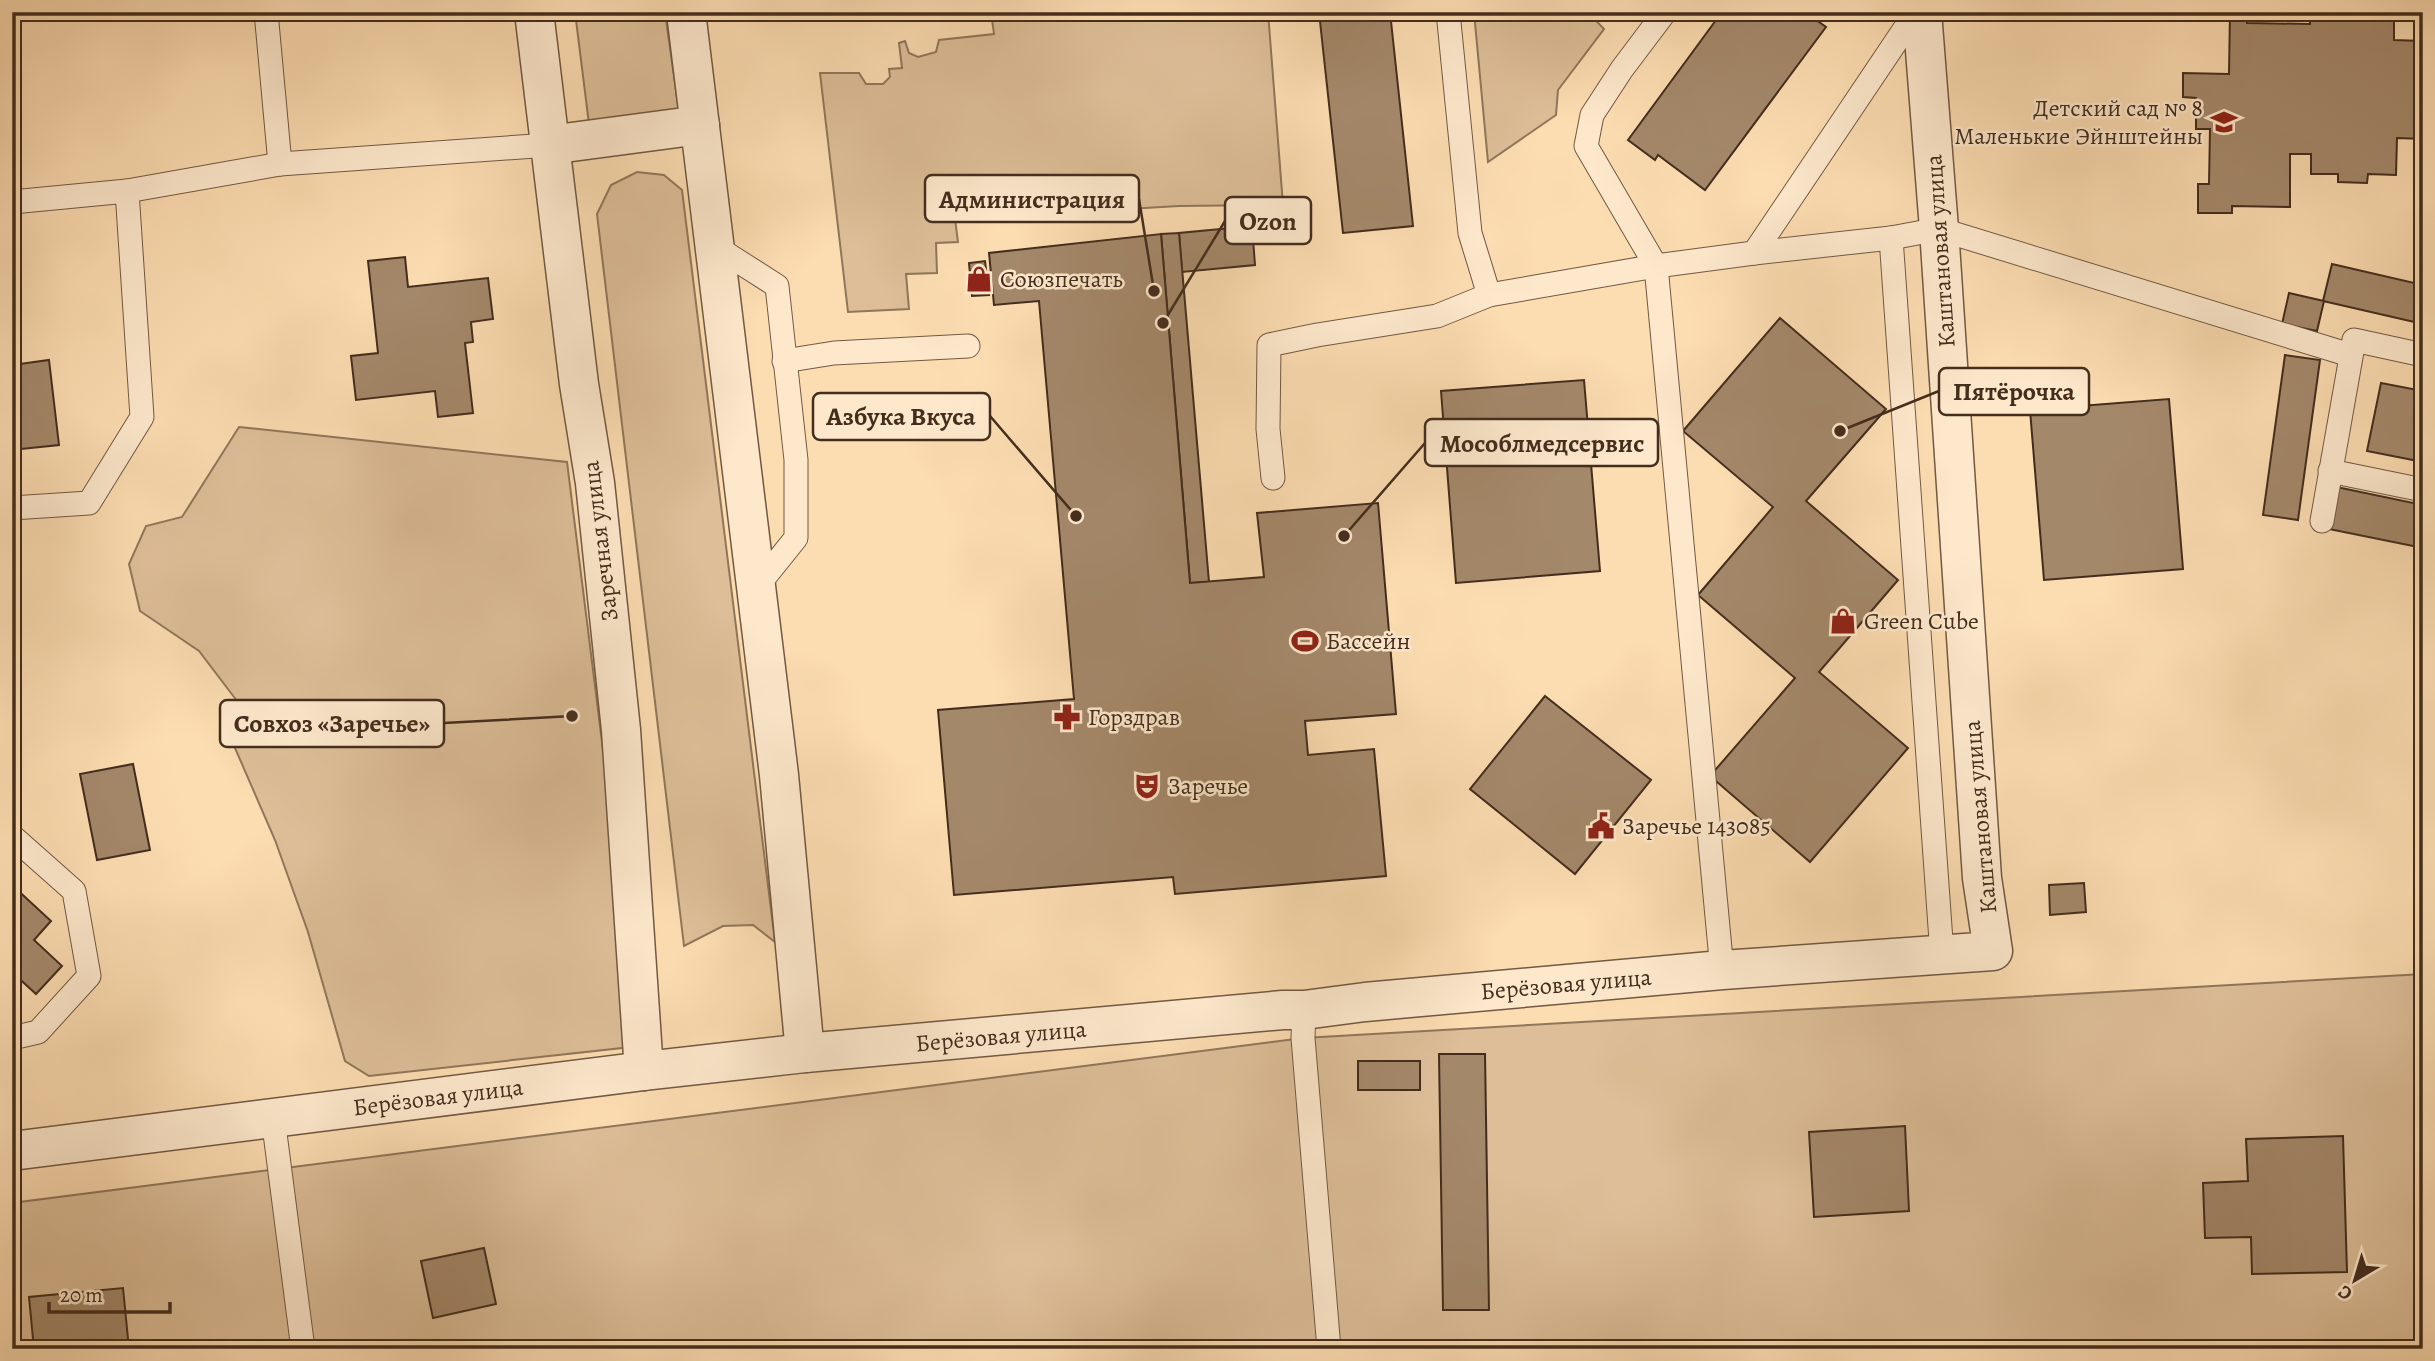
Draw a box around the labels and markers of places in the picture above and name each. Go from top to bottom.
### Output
place label: Детский сад № 8 Маленькие Эйнштейны [1954,92,2203,152]
school or university icon: Детский сад № 8 Маленькие Эйнштейны [2209,107,2239,137]
callout: Администрация [925,175,1139,222]
callout: Ozon [1225,197,1311,244]
place label: Союзпечать [1000,263,1123,295]
shop icon: Союзпечать [964,264,994,294]
callout: Пятёрочка [1939,368,2089,415]
callout: Азбука Вкуса [813,393,990,440]
callout: Мособлмедсервис [1425,419,1658,466]
place label: Green Cube [1864,605,1979,637]
shop icon: Green Cube [1828,606,1858,636]
place label: Бассейн [1326,625,1410,657]
sports icon: Бассейн [1290,626,1320,656]
callout: Совхоз «Заречье» [220,700,444,747]
place label: Горздрав [1088,701,1180,733]
pharmacy icon: Горздрав [1052,702,1082,732]
place label: Заречье [1168,770,1248,802]
theatre icon: Заречье [1132,771,1162,801]
place label: Заречье 143085 [1622,810,1771,842]
public building icon: Заречье 143085 [1586,811,1616,841]

